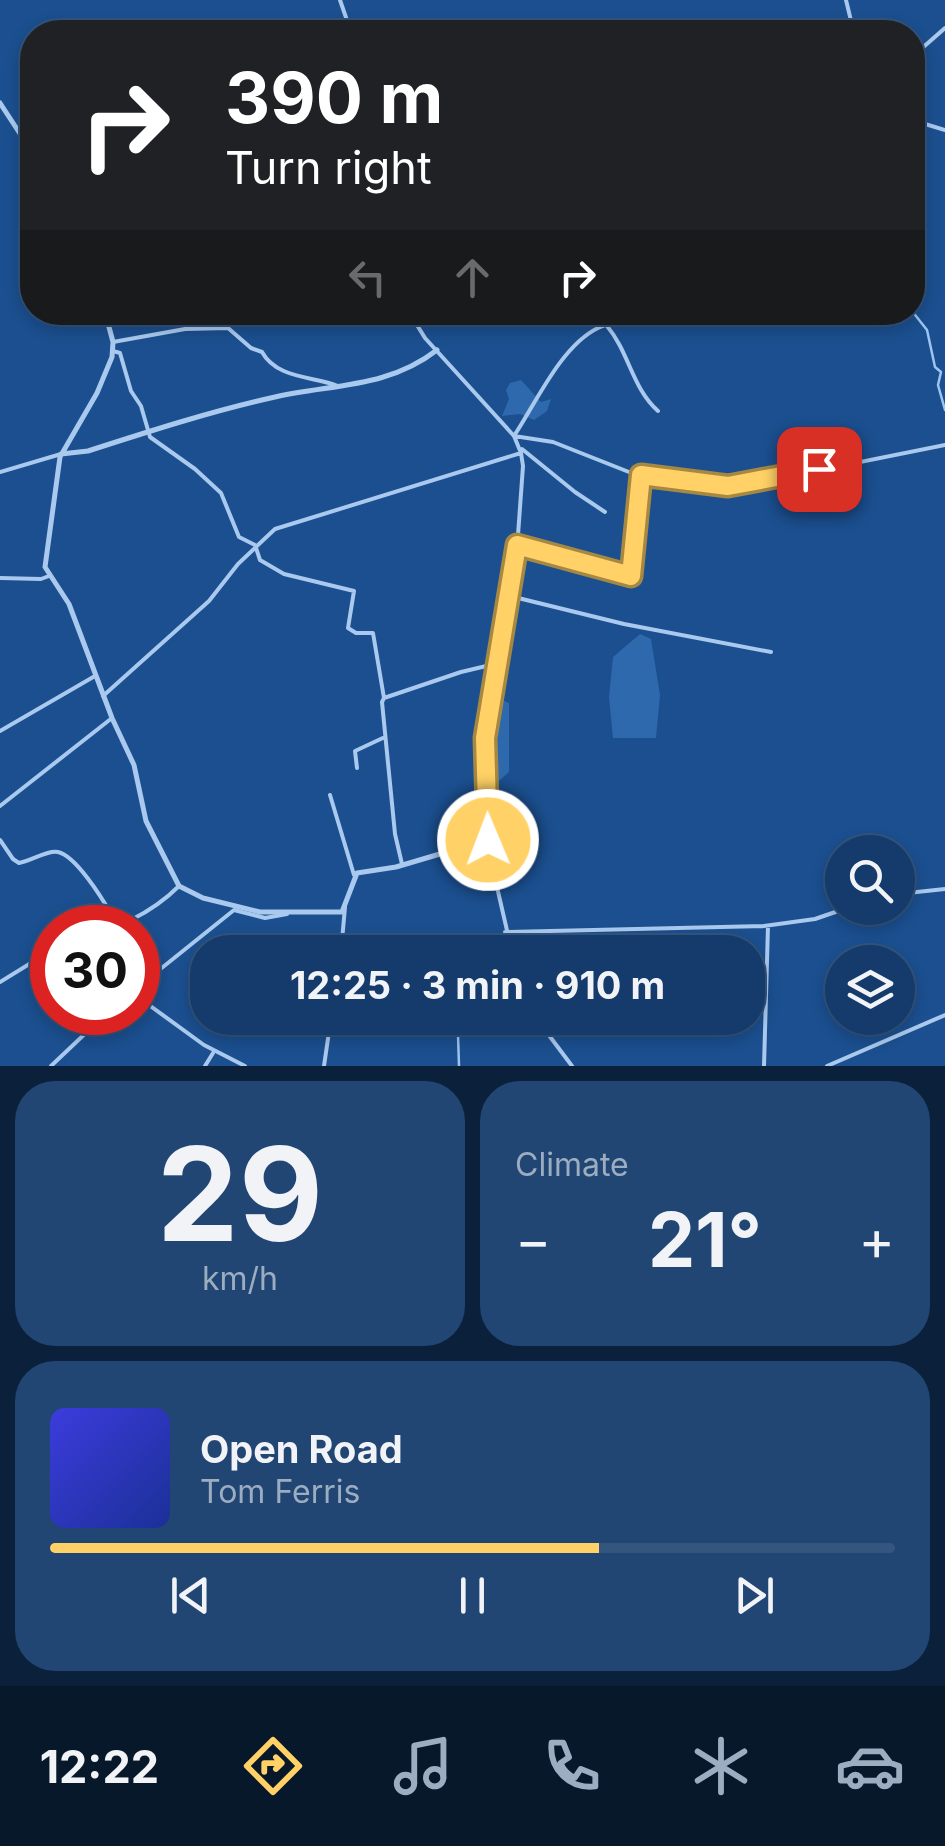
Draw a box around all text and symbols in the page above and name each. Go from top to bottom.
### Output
text: 390 m [225,55,443,140]
icon: right [60,60,190,190]
text: Turn right [225,140,432,195]
icon: left [340,250,395,305]
icon: ahead [445,250,500,305]
icon: right [550,250,605,305]
pin [777,427,862,512]
icon: arrive [792,442,847,497]
position arrow [436,788,540,892]
map controls [825,835,915,1035]
button: search [825,835,915,925]
speed limit sign: 30 [30,905,160,1035]
button: layers [825,945,915,1035]
text: 12:25 · 3 min · 910 m [290,962,665,1008]
text: 29 [157,1115,323,1272]
text: Climate [515,1145,629,1184]
text: 21° [648,1194,762,1285]
text: − [515,1207,551,1273]
text: + [859,1207,895,1273]
text: km/h [202,1259,278,1298]
text: Open Road [200,1426,403,1472]
text: Tom Ferris [200,1472,360,1511]
icon: previous [163,1568,218,1623]
icon: pause [445,1568,500,1623]
icon: next [727,1568,782,1623]
icon: directions [238,1731,308,1801]
icon: music [388,1731,458,1801]
icon: phone [537,1731,607,1801]
icon: climate [686,1731,756,1801]
icon: car [835,1731,905,1801]
text: 12:22 [40,1739,159,1794]

